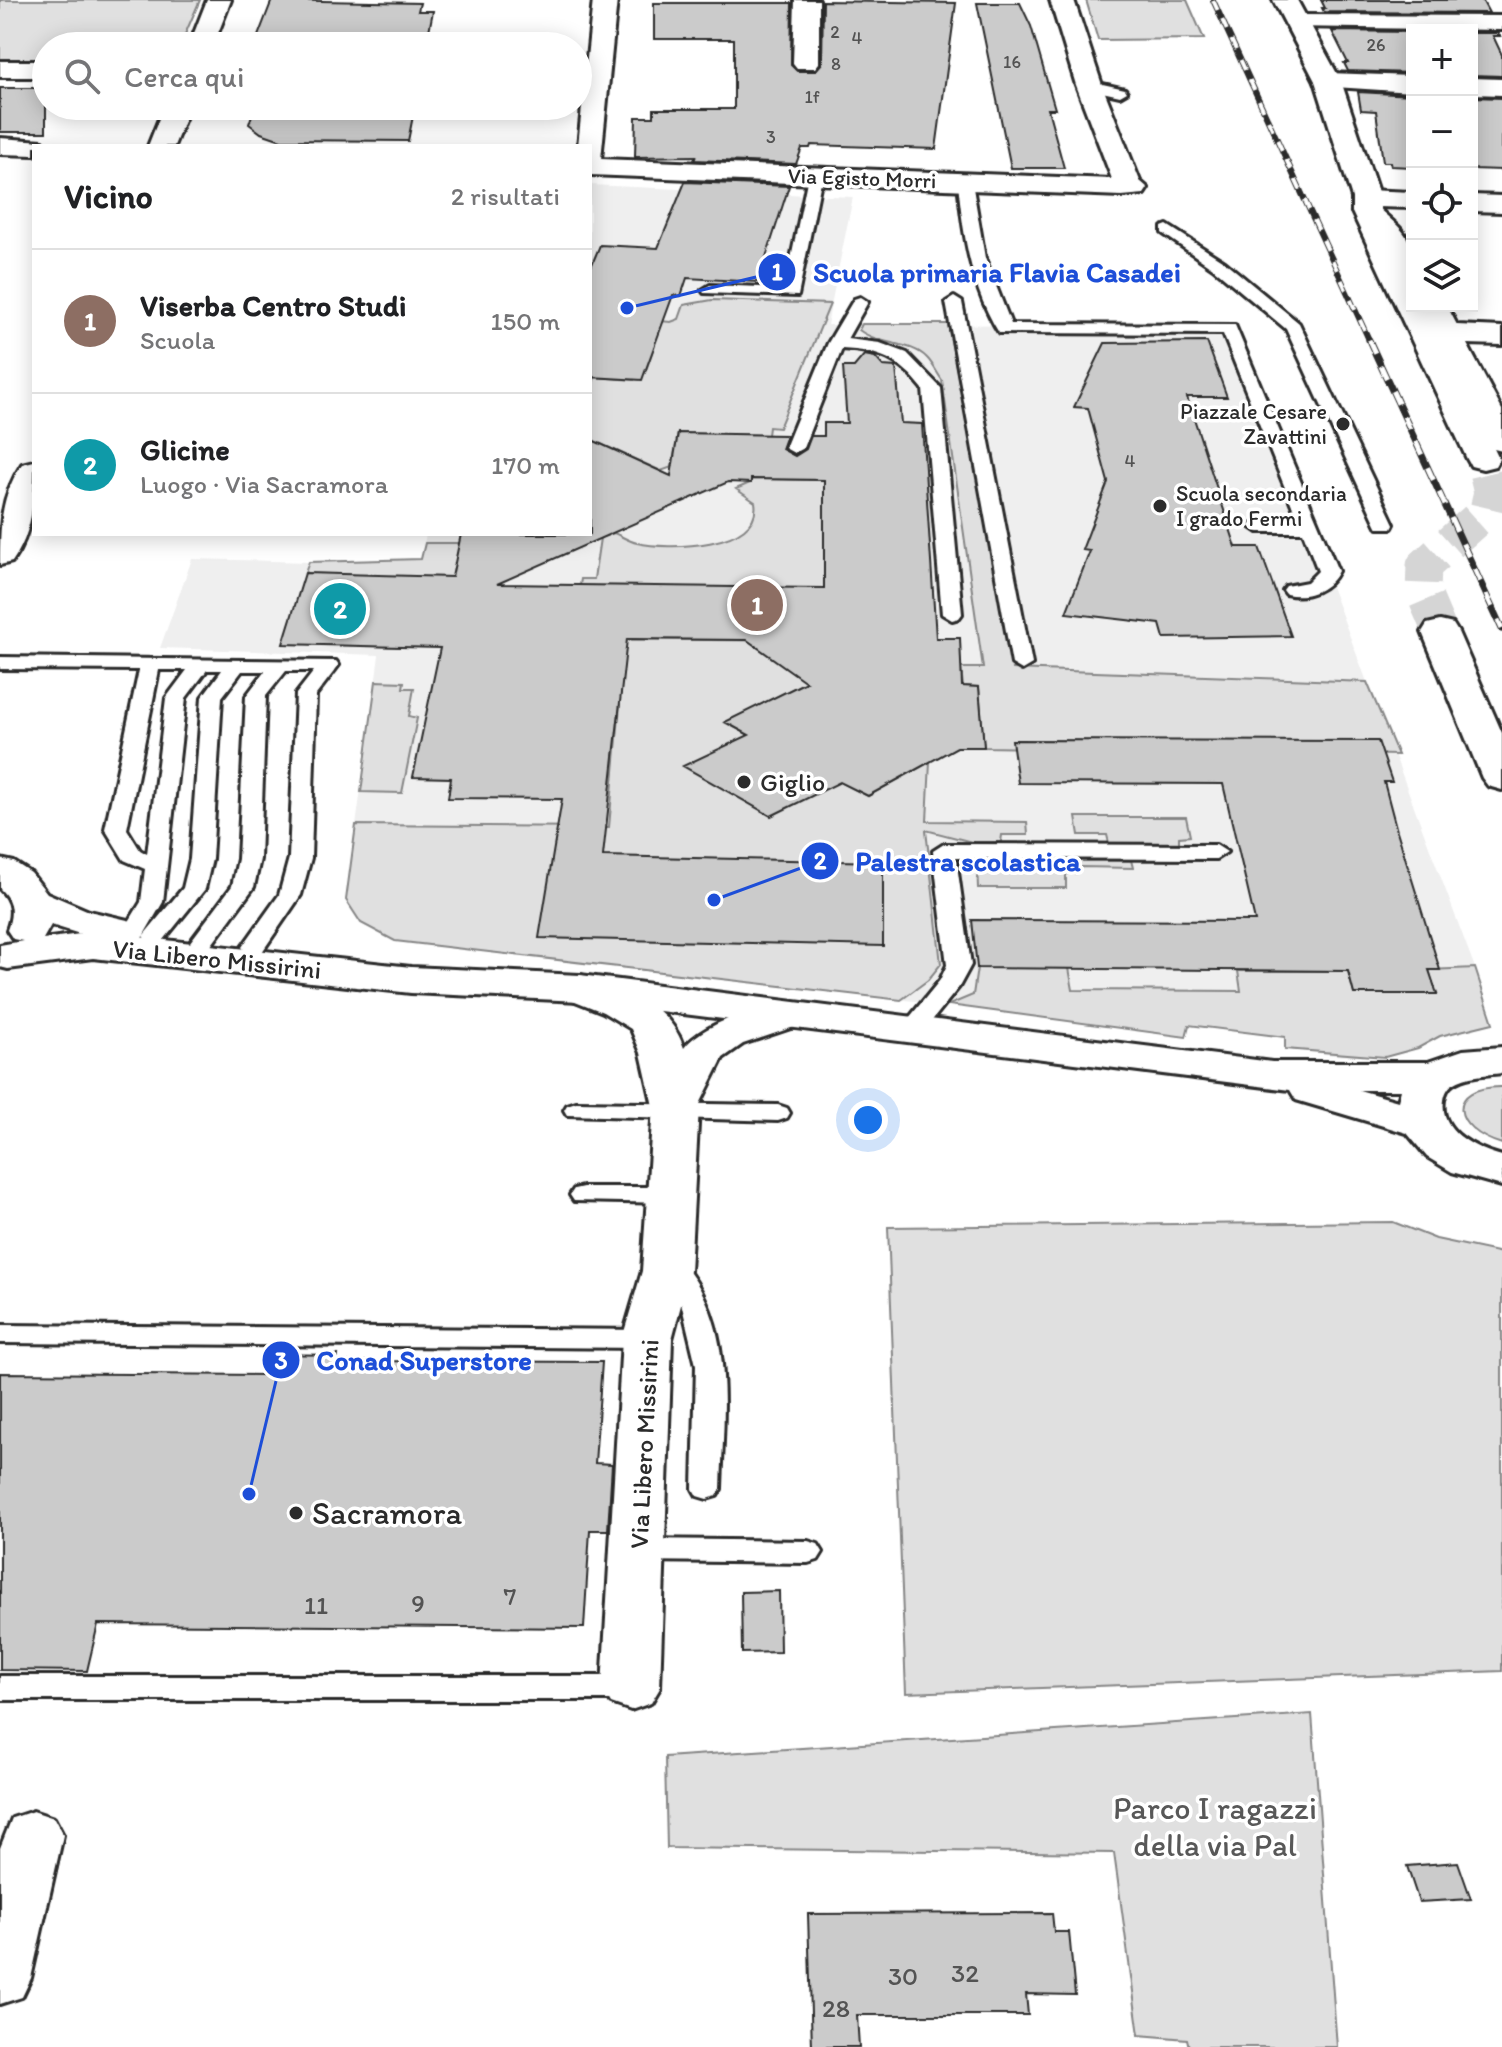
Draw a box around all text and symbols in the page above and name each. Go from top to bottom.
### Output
house number: 2 [830,21,840,43]
map controls [1406,24,1478,312]
button: + [1406,24,1478,96]
house number: 4 [852,27,863,49]
search box [32,32,592,120]
house number: 26 [1367,34,1386,56]
house number: 16 [1003,51,1021,73]
house number: 8 [831,53,841,75]
icon: search [60,54,104,98]
text: Cerca qui [124,58,244,95]
house number: 1f [804,86,820,108]
button: − [1406,96,1478,168]
house number: 3 [766,126,776,148]
street label: Via Egisto Morri [787,162,937,194]
button: locate [1406,168,1478,240]
text: Vicino [64,176,153,217]
text: 2 risultati [451,180,560,212]
button: layers [1406,240,1478,312]
callout: Scuola primaria Flavia Casadei [757,246,1197,298]
text: Scuola primaria Flavia Casadei [813,255,1181,289]
text: 1 [771,257,783,286]
text: Viserba Centro Studi [140,287,407,324]
text: 1 [84,305,96,337]
text: 150 m [491,305,560,337]
text: Scuola [140,324,215,356]
place label: Piazzale Cesare Zavattini [1180,398,1327,450]
marker: Piazzale Cesare Zavattini [1334,415,1352,433]
text: Glicine [140,431,230,468]
text: 2 [83,449,97,481]
text: 170 m [491,449,560,481]
house number: 4 [1125,450,1136,472]
text: Luogo · Via Sacramora [140,468,388,500]
place label: Scuola secondaria I grado Fermi [1176,480,1347,532]
marker: Scuola secondaria I grado Fermi [1151,497,1169,515]
pin: 1 [731,575,783,635]
pin: 2 [314,579,366,639]
place label: Giglio [760,766,825,798]
marker: Giglio [735,773,753,791]
callout: Palestra scolastica [800,835,1096,887]
text: Palestra scolastica [855,844,1081,878]
text: 2 [814,846,827,875]
street label: Via Libero Missirini [111,932,323,986]
your location [848,1100,888,1140]
callout: Conad Superstore [261,1334,547,1386]
street label: Via Libero Missirini [623,1338,665,1550]
text: Conad Superstore [316,1343,532,1377]
text: 3 [274,1346,288,1375]
place label: Sacramora [312,1494,462,1532]
marker: Sacramora [287,1504,305,1522]
house number: 7 [504,1580,517,1612]
house number: 9 [411,1587,425,1619]
house number: 11 [304,1589,328,1621]
park label: Parco I ragazzi della via Pal [1113,1789,1317,1864]
house number: 32 [951,1957,979,1989]
house number: 30 [888,1960,918,1992]
house number: 28 [822,1992,850,2024]

